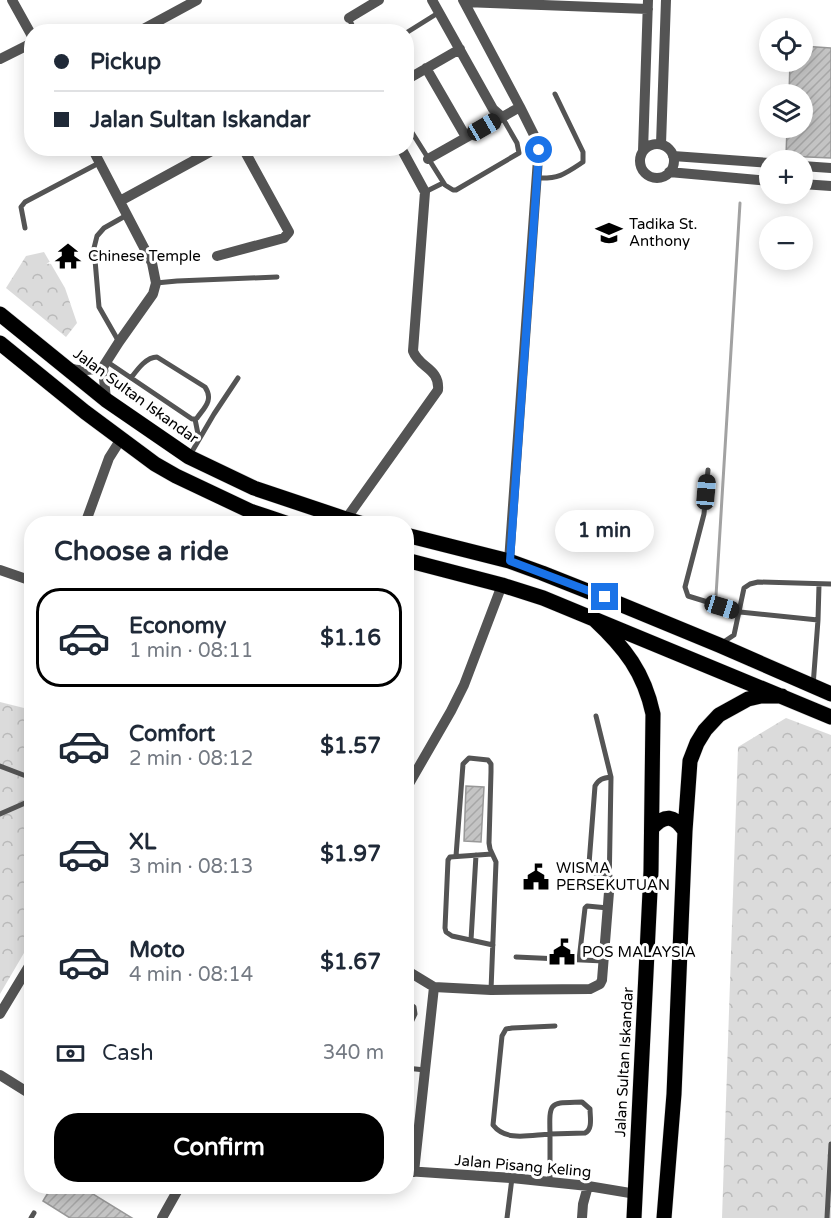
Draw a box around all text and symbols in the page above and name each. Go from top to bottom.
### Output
map controls [759,18,813,270]
button: locate [759,18,813,72]
text: Pickup [90,49,161,75]
button: layers [759,84,813,138]
text: Jalan Sultan Iskandar [90,107,311,133]
car [464,110,504,144]
route start [525,136,552,163]
button: + [759,150,813,204]
place label: Tadika St. Anthony [629,215,697,250]
button: − [759,216,813,270]
school or university icon: Tadika St. Anthony [594,218,624,248]
temple icon: Chinese Temple [53,241,83,271]
place label: Chinese Temple [88,247,201,265]
street label: Jalan Sultan Iskandar [70,345,202,448]
car [695,473,717,511]
callout: 1 min [556,510,654,552]
text: 1 min [578,519,631,543]
text: Choose a ride [54,535,229,568]
route end [591,583,618,610]
car [702,593,742,621]
icon: car [57,611,111,665]
text: Economy [129,613,226,639]
text: $1.16 [320,625,381,651]
text: 1 min · 08:11 [129,639,253,663]
icon: car [57,719,111,773]
text: Comfort [129,721,215,747]
text: $1.57 [320,733,381,759]
text: 2 min · 08:12 [129,747,253,771]
icon: car [57,827,111,881]
text: XL [129,829,156,855]
text: $1.97 [320,841,381,867]
text: 3 min · 08:13 [129,855,253,879]
place label: WISMA PERSEKUTUAN [556,859,670,894]
public building icon: WISMA PERSEKUTUAN [521,862,551,892]
icon: car [57,935,111,989]
text: Moto [129,937,185,963]
public building icon: POS MALAYSIA [547,937,577,967]
place label: POS MALAYSIA [582,943,696,961]
text: $1.67 [320,949,381,975]
text: 4 min · 08:14 [129,963,253,987]
street label: Jalan Sultan Iskandar [611,986,637,1138]
icon: cash [54,1037,87,1070]
text: Cash [102,1040,154,1066]
text: 340 m [323,1041,384,1065]
button: Confirm [54,1113,384,1182]
street label: Jalan Pisang Keling [454,1151,592,1181]

